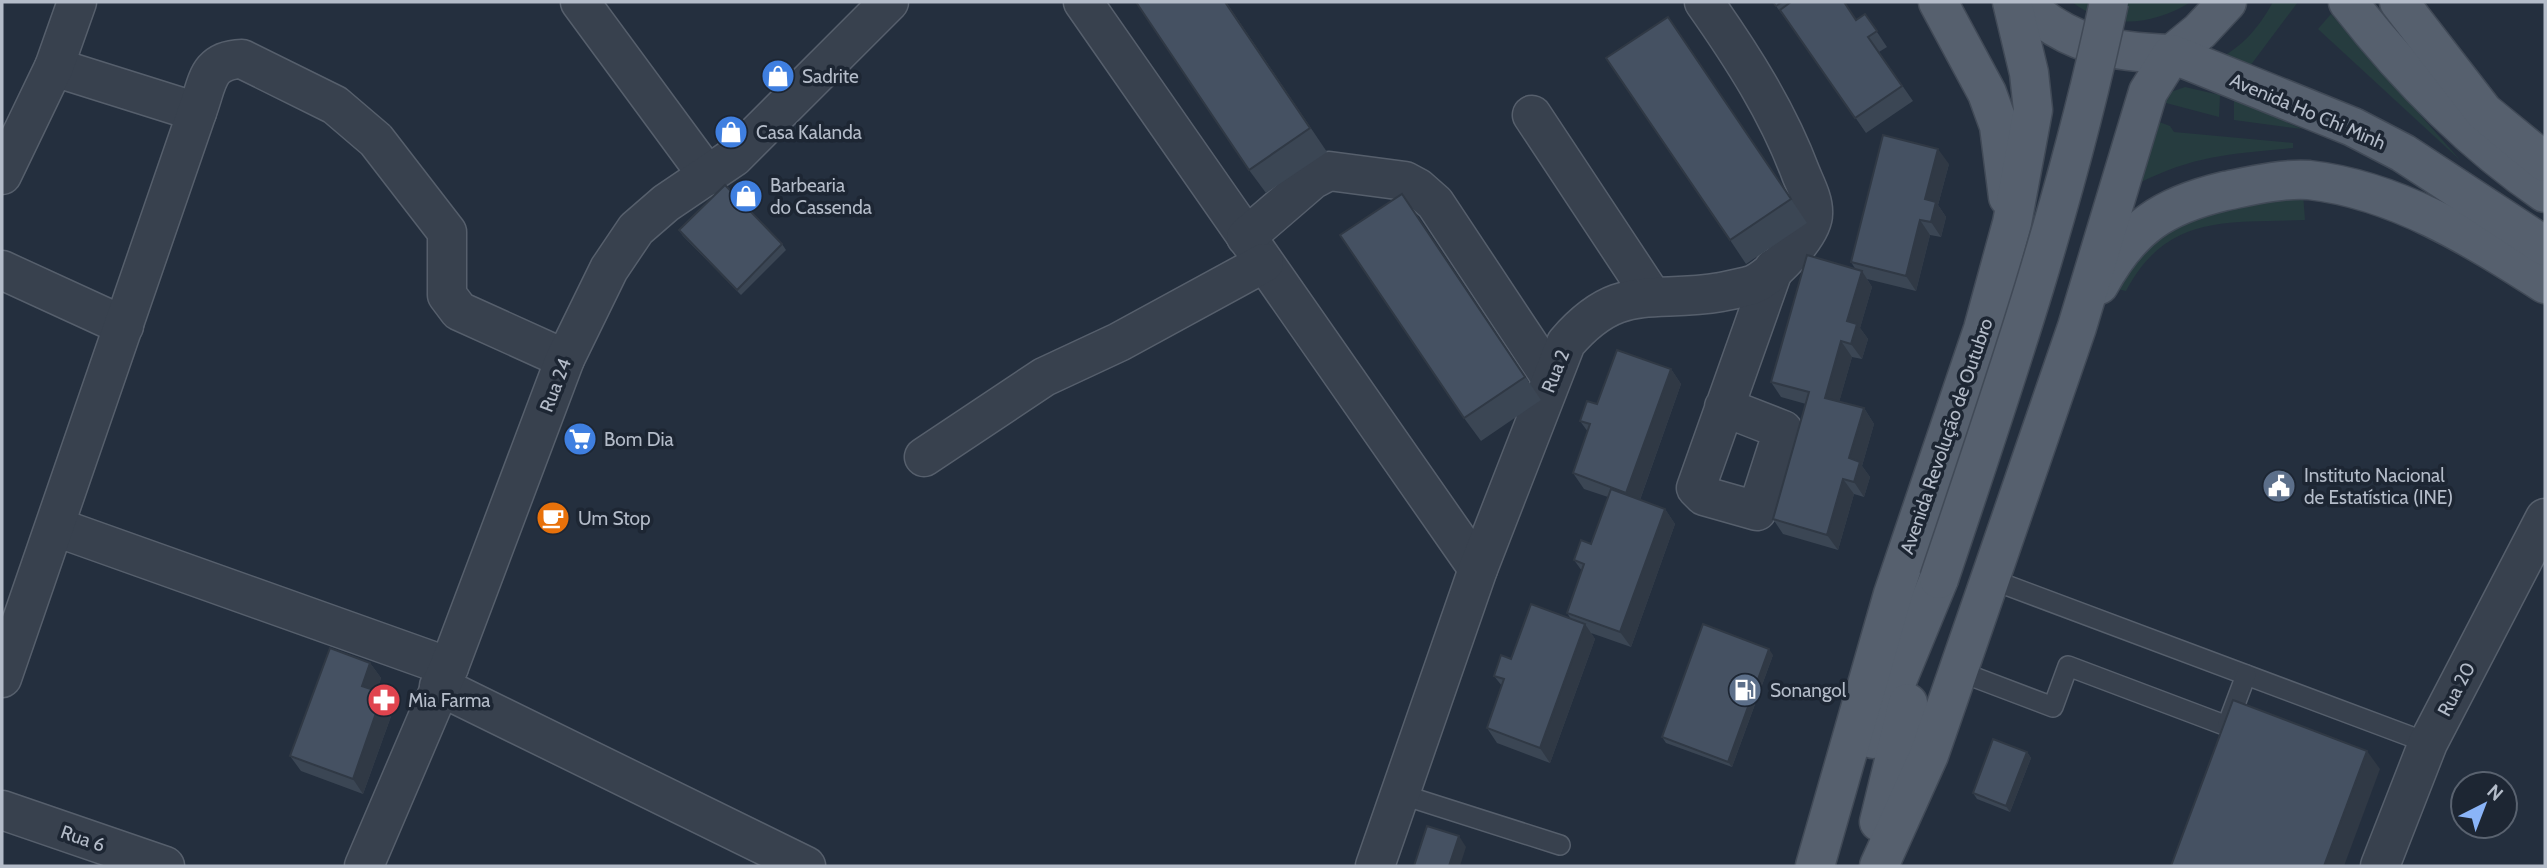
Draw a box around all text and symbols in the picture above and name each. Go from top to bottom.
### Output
shop icon: Sadrite [759,57,797,95]
place label: Sadrite [802,65,859,88]
street label: Avenida Ho Chi Minh [2226,68,2389,155]
shop icon: Casa Kalanda [712,113,750,151]
place label: Casa Kalanda [756,121,862,144]
place label: Barbearia do Cassenda [770,174,872,219]
shop icon: Barbearia do Cassenda [727,177,765,215]
street label: Avenida Revolução de Outubro [1895,315,1998,557]
street label: Rua 2 [1536,346,1574,396]
street label: Rua 24 [535,355,576,415]
supermarket icon: Bom Dia [561,420,599,458]
place label: Bom Dia [604,428,674,451]
place label: Instituto Nacional de Estatística (INE) [2304,464,2453,509]
public building icon: Instituto Nacional de Estatística (INE) [2260,467,2298,505]
cafe icon: Um Stop [534,499,572,537]
place label: Um Stop [578,507,651,530]
street label: Rua 20 [2433,658,2480,720]
fuel station icon: Sonangol [1726,671,1764,709]
place label: Sonangol [1770,679,1847,702]
pharmacy icon: Mia Farma [365,681,403,719]
place label: Mia Farma [408,689,490,712]
north arrow [2449,770,2519,840]
text: N [2482,780,2508,806]
street label: Rua 6 [58,820,108,857]

